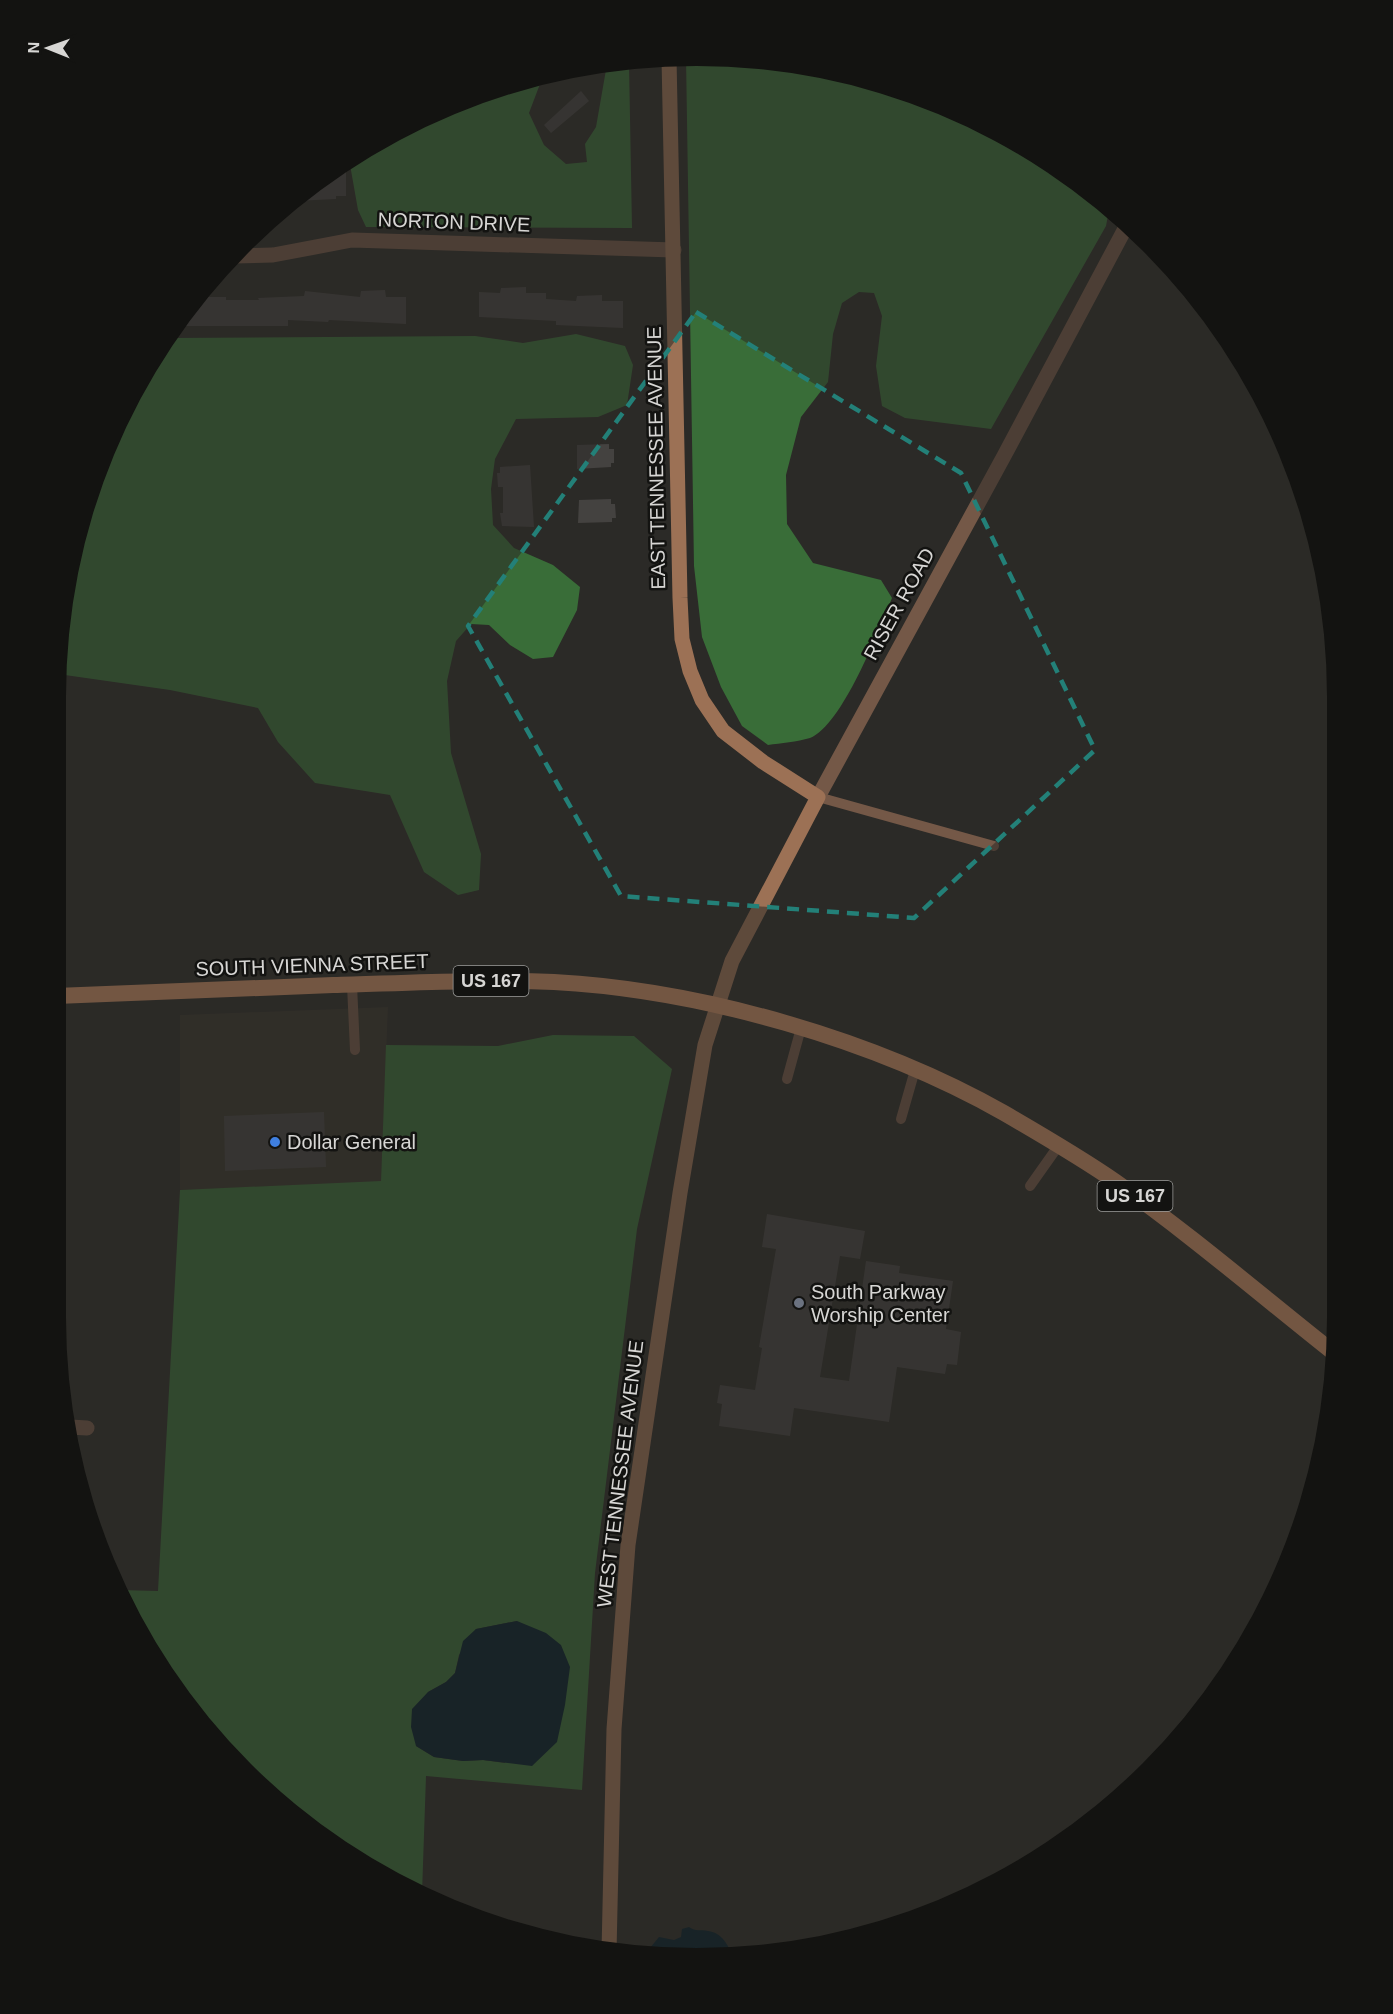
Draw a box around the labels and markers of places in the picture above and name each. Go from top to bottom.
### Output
place label: Dollar General [287,1131,416,1153]
marker: Dollar General [268,1135,282,1149]
place label: South Parkway Worship Center [811,1281,950,1326]
marker: South Parkway Worship Center [792,1296,806,1310]

